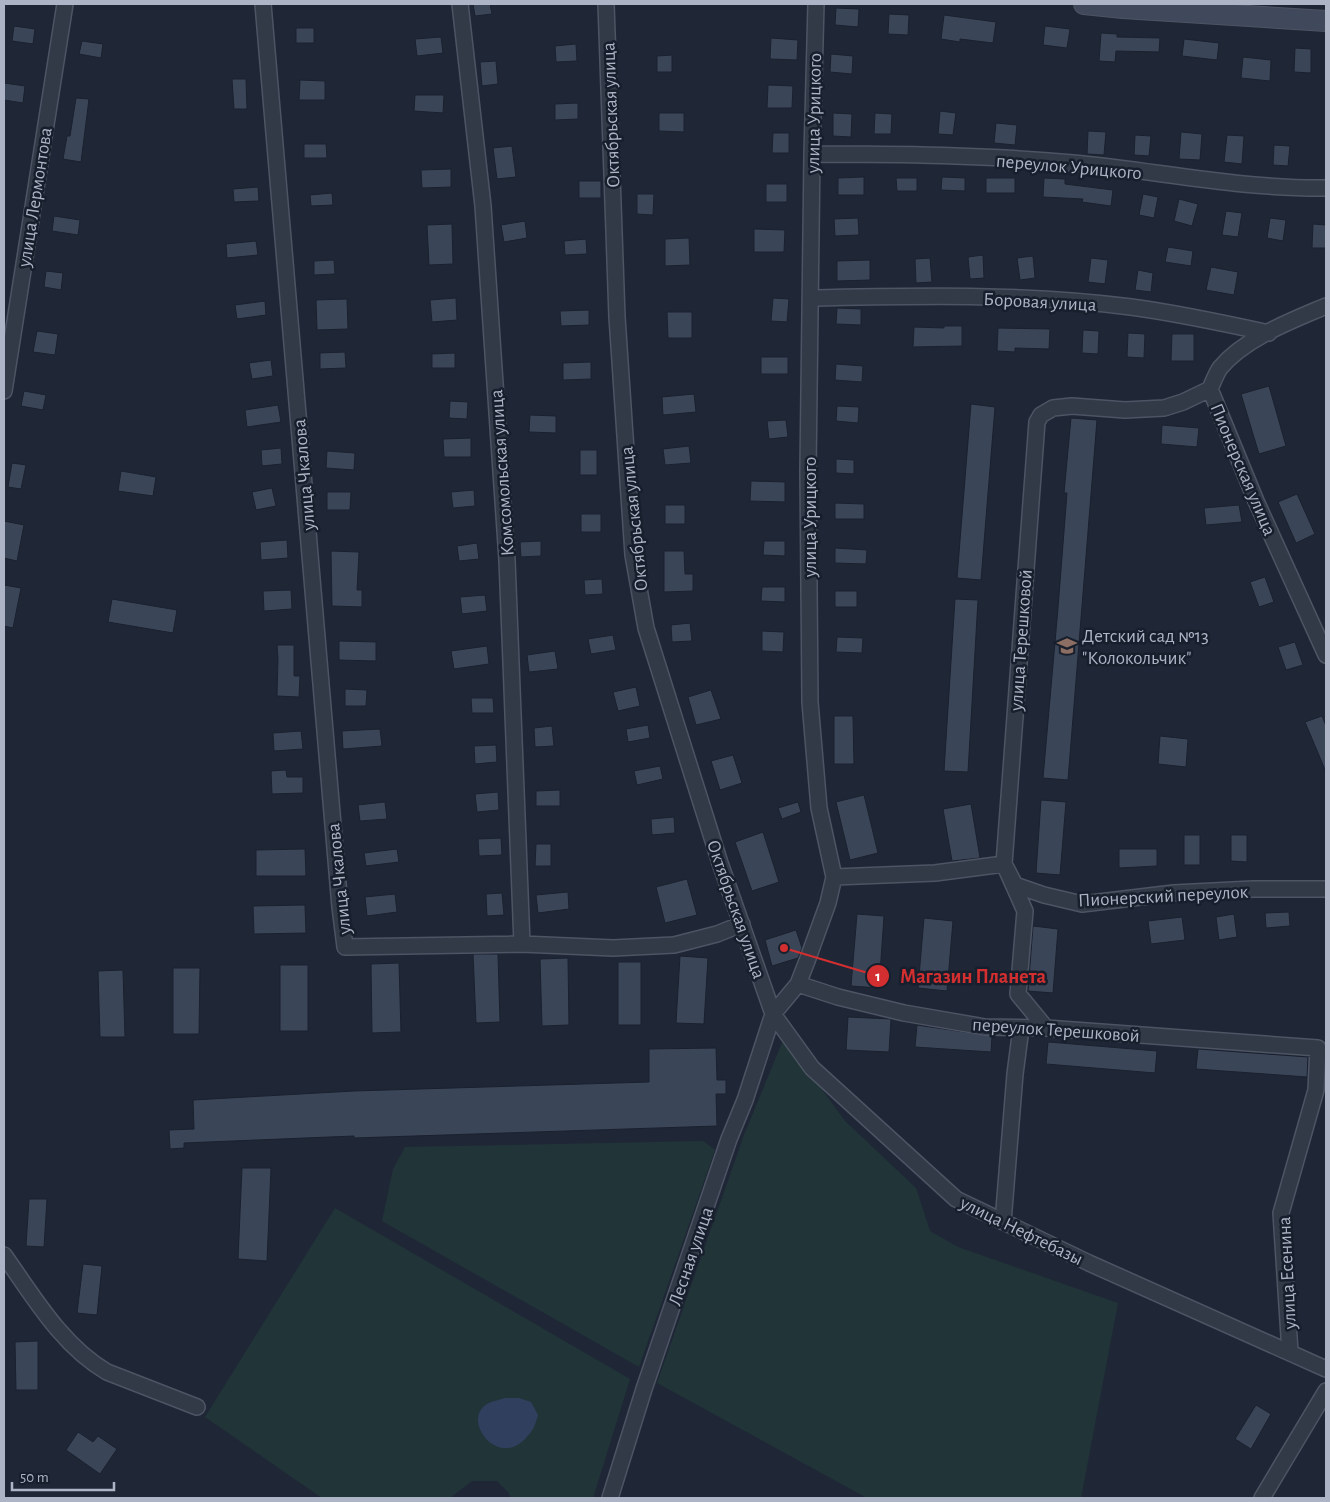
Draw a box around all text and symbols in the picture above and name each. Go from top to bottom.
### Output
street label: Октябрьская улица [599,42,624,188]
street label: улица Урицкого [804,53,825,174]
street label: улица Лермонтова [15,126,56,269]
street label: переулок Урицкого [995,152,1143,183]
street label: Боровая улица [983,290,1097,315]
street label: Комсомольская улица [487,389,518,557]
street label: Пионерская улица [1206,401,1279,539]
street label: улица Чкалова [290,418,319,532]
street label: Октябрьская улица [617,445,652,592]
street label: улица Урицкого [801,457,820,578]
street label: улица Терешковой [1007,569,1036,712]
place label: Детский сад №13 "Колокольчик" [1082,627,1209,668]
school or university icon: Детский сад №13 "Колокольчик" [1056,635,1078,657]
street label: улица Чкалова [324,822,355,936]
street label: Октябрьская улица [703,838,768,982]
street label: Пионерский переулок [1077,883,1249,910]
callout: Магазин Планета [865,958,1056,993]
text: Магазин Планета [900,967,1046,987]
text: 1 [875,969,881,984]
street label: переулок Терешковой [972,1015,1140,1046]
street label: улица Нефтебазы [956,1193,1086,1269]
street label: Лесная улица [666,1204,717,1308]
street label: улица Есенина [1275,1216,1300,1331]
scale bar [12,1460,115,1492]
text: 50 m [20,1470,49,1485]

